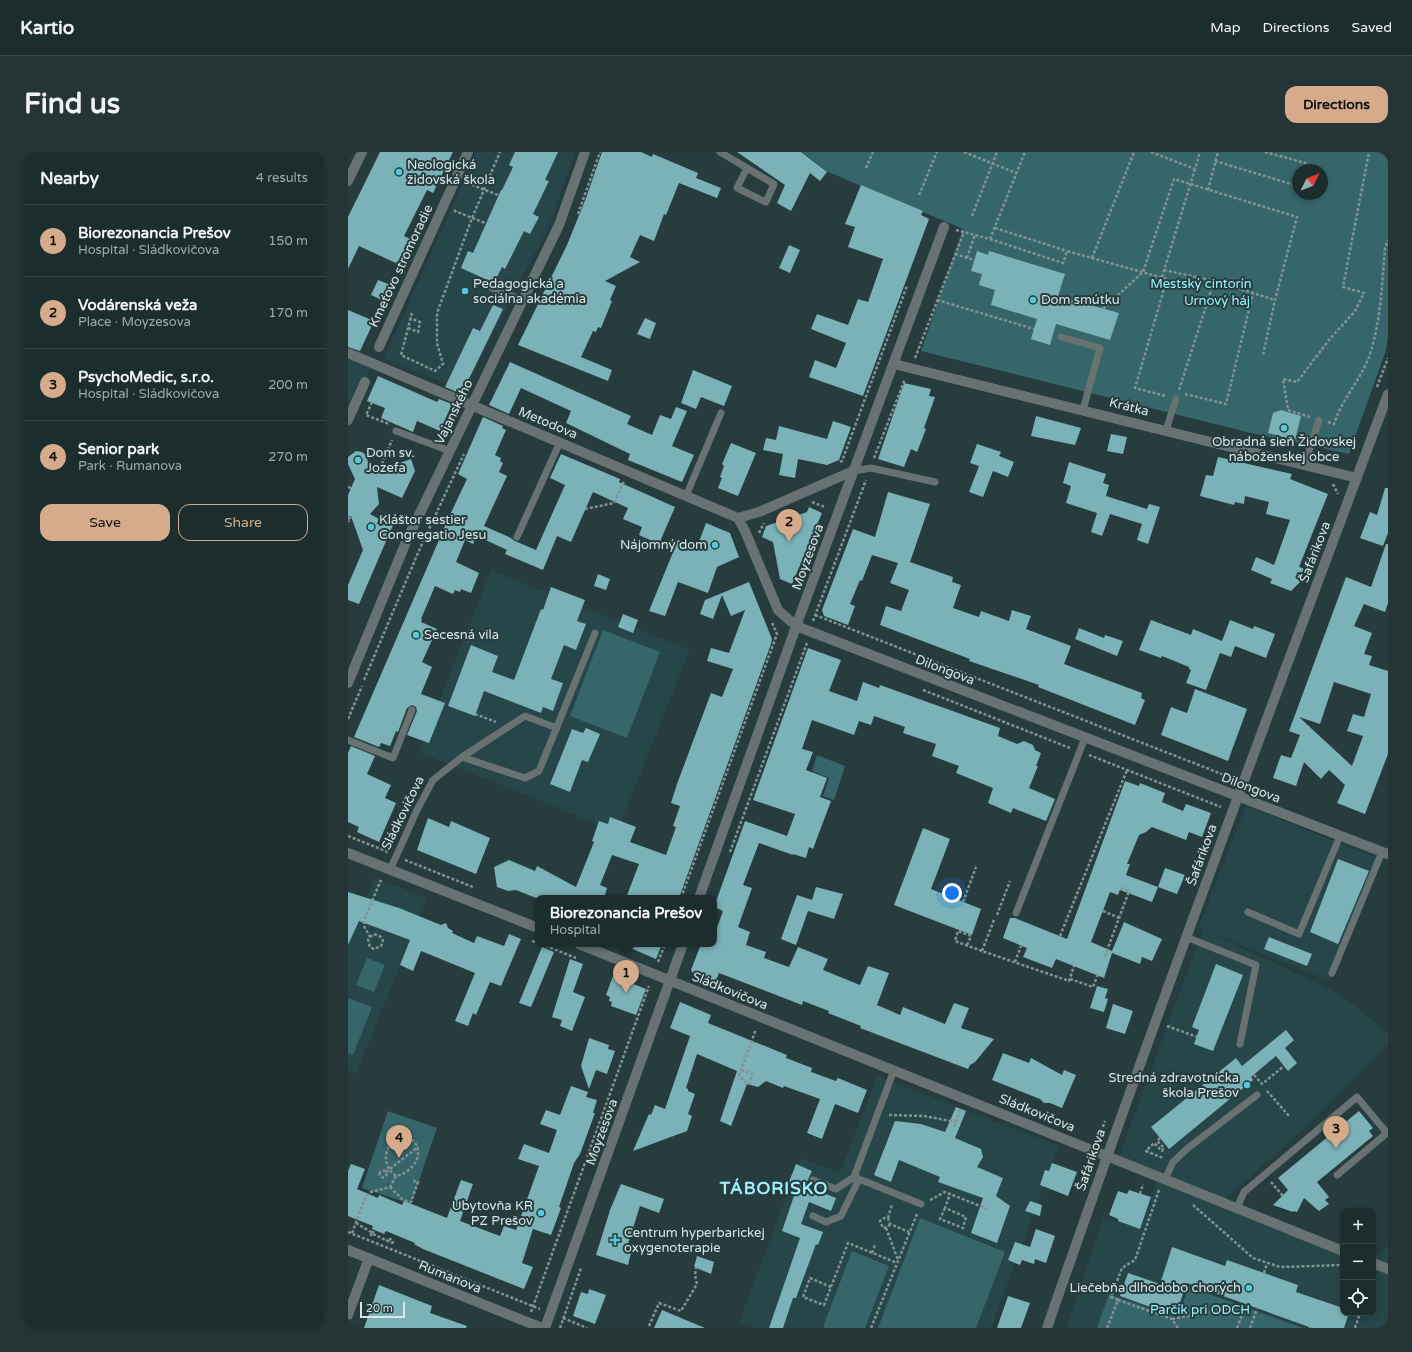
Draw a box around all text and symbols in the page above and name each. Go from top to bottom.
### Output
text: Kartio [20,17,74,39]
text: Map [1210,19,1241,36]
text: Directions [1263,19,1330,36]
text: Saved [1352,19,1392,36]
button: Directions [1285,86,1388,123]
text: Find us [24,87,120,121]
place label: Neologická židovská škola [407,157,495,188]
north arrow [1292,164,1328,200]
marker: Neologická židovská škola [394,167,404,177]
text: Nearby [40,168,99,189]
text: 4 results [256,170,308,186]
street label: Kmeťovo stromoradie [366,202,436,330]
text: Biorezonancia Prešov [78,224,231,242]
text: 1 [49,233,57,249]
text: 150 m [268,233,308,249]
text: Hospital · Sládkovičova [78,242,219,258]
place label: Pedagogická a sociálna akadémia [473,276,586,307]
park label: Mestský cintorín [1150,276,1252,292]
marker: Pedagogická a sociálna akadémia [460,286,470,296]
place label: Dom smútku [1041,292,1120,308]
park label: Urnový háj [1184,293,1250,309]
marker: Dom smútku [1028,295,1038,305]
text: Vodárenská veža [78,296,198,314]
text: 2 [49,305,57,321]
text: 170 m [268,305,308,321]
text: Place · Moyzesova [78,314,191,330]
text: PsychoMedic, s.r.o. [78,368,214,386]
text: 3 [49,377,57,393]
text: 200 m [268,377,308,393]
street label: Vajanského [431,377,477,447]
text: Hospital · Sládkovičova [78,386,219,402]
street label: Krátka [1108,394,1150,420]
street label: Metodova [516,403,580,443]
marker: Obradná sieň Židovskej náboženskej obce [1279,423,1289,433]
place label: Obradná sieň Židovskej náboženskej obce [1212,434,1356,465]
text: Senior park [78,440,159,458]
place label: Dom sv. Jozefa [366,445,415,476]
text: 4 [49,449,57,465]
text: 270 m [268,449,308,465]
marker: Dom sv. Jozefa [353,455,363,465]
text: Park · Rumanova [78,458,182,474]
button: Save [40,504,170,541]
button: Share [178,504,308,541]
pin: 2 [776,509,802,542]
place label: Kláštor sestier Congregatio Jesu [379,512,486,543]
street label: Šafárikova [1296,519,1334,585]
marker: Kláštor sestier Congregatio Jesu [366,522,376,532]
street label: Moyzesova [789,522,827,592]
place label: Nájomný dom [620,537,707,553]
marker: Nájomný dom [710,540,720,550]
place label: Secesná vila [424,627,499,643]
marker: Secesná vila [411,630,421,640]
street label: Dilongova [913,651,977,689]
street label: Dilongova [1219,769,1283,807]
street label: Sládkovičova [378,773,428,853]
street label: Šafárikova [1183,822,1221,888]
your location [942,883,962,903]
popup [535,895,717,947]
text: Biorezonancia Prešov [550,904,702,922]
text: Hospital [550,922,600,938]
pin: 1 [613,960,639,993]
street label: Sládkovičova [690,969,770,1013]
place label: Stredná zdravotnícka škola Prešov [1109,1070,1239,1101]
marker: Stredná zdravotnícka škola Prešov [1242,1080,1252,1090]
street label: Sládkovičova [997,1091,1077,1135]
street label: Moyzesova [583,1097,621,1167]
pin: 3 [1323,1116,1349,1149]
pin: 4 [386,1125,412,1158]
street label: Šafárikova [1073,1127,1109,1193]
district label: TÁBORISKO [719,1178,828,1199]
place label: Ubytovňa KR PZ Prešov [452,1198,533,1229]
marker: Ubytovňa KR PZ Prešov [536,1208,546,1218]
map controls [1340,1208,1376,1316]
button: + [1340,1208,1376,1244]
place label: Centrum hyperbarickej oxygenoterapie [624,1225,765,1256]
marker: Centrum hyperbarickej oxygenoterapie [609,1234,621,1246]
button: − [1340,1244,1376,1280]
street label: Rumanova [416,1257,484,1297]
place label: Liečebňa dlhodobo chorých [1070,1280,1241,1296]
button: locate [1340,1280,1376,1316]
marker: Liečebňa dlhodobo chorých [1244,1283,1254,1293]
scale bar [360,1300,405,1319]
text: 20 m [366,1302,393,1315]
park label: Parčík pri ODCH [1150,1302,1250,1318]

